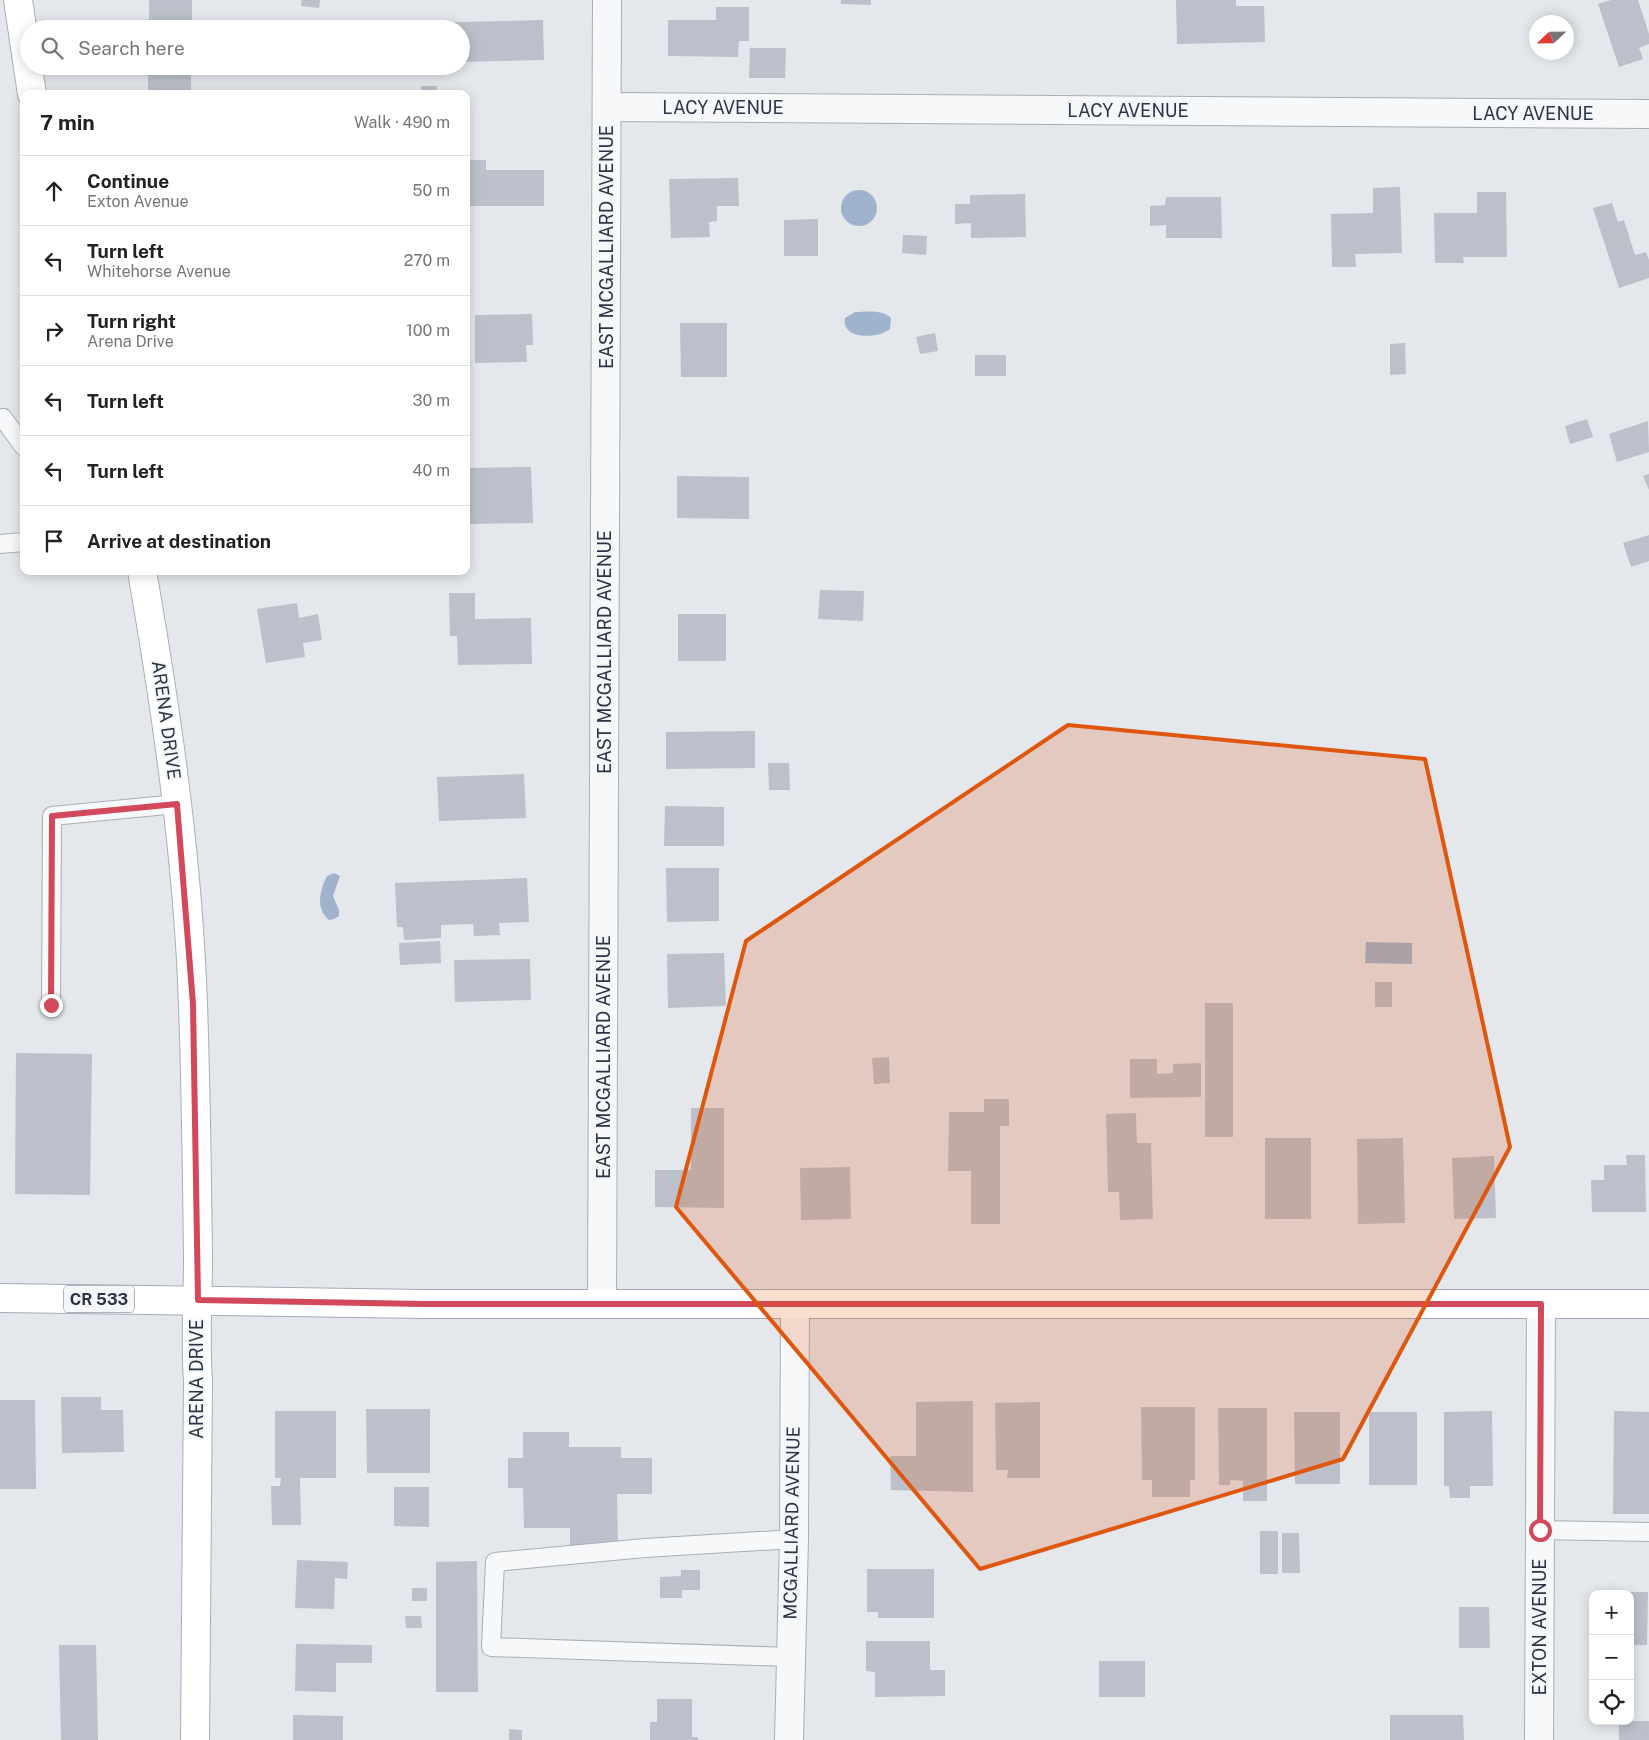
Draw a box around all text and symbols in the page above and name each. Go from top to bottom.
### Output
north arrow [1529,15,1574,60]
search box [20,20,470,75]
icon: search [38,34,66,62]
text: Search here [78,37,185,59]
street label: LACY AVENUE [662,97,784,118]
street label: LACY AVENUE [1067,100,1189,121]
street label: LACY AVENUE [1472,103,1594,124]
text: 7 min [40,110,95,135]
text: Walk · 490 m [354,113,450,132]
street label: EAST MCGALLIARD AVENUE [596,125,617,369]
text: Continue [87,170,169,192]
icon: ahead [40,177,68,205]
text: 50 m [412,181,450,200]
text: Exton Avenue [87,192,189,211]
text: Turn left [87,240,164,262]
icon: left [40,247,68,275]
text: 270 m [404,251,450,270]
text: Whitehorse Avenue [87,262,231,281]
text: Turn right [87,310,176,332]
icon: right [40,317,68,345]
text: 100 m [406,321,450,340]
text: Arena Drive [87,332,174,351]
icon: left [40,387,68,415]
text: Turn left [87,390,164,412]
text: 30 m [413,391,450,410]
icon: left [40,457,68,485]
text: Turn left [87,460,164,482]
text: 40 m [412,461,450,480]
icon: arrive [40,527,68,555]
text: Arrive at destination [87,530,271,552]
street label: EAST MCGALLIARD AVENUE [594,530,615,774]
street label: ARENA DRIVE [148,659,185,781]
street label: EAST MCGALLIARD AVENUE [593,935,614,1179]
route end [40,994,63,1017]
road number: CR 533 [64,1286,134,1312]
street label: ARENA DRIVE [186,1319,207,1439]
street label: MCGALLIARD AVENUE [779,1426,804,1620]
route start [1529,1519,1552,1542]
street label: EXTON AVENUE [1529,1558,1550,1696]
map controls [1589,1590,1634,1725]
button: + [1589,1590,1634,1635]
button: − [1589,1635,1634,1680]
button: locate [1589,1680,1634,1725]

